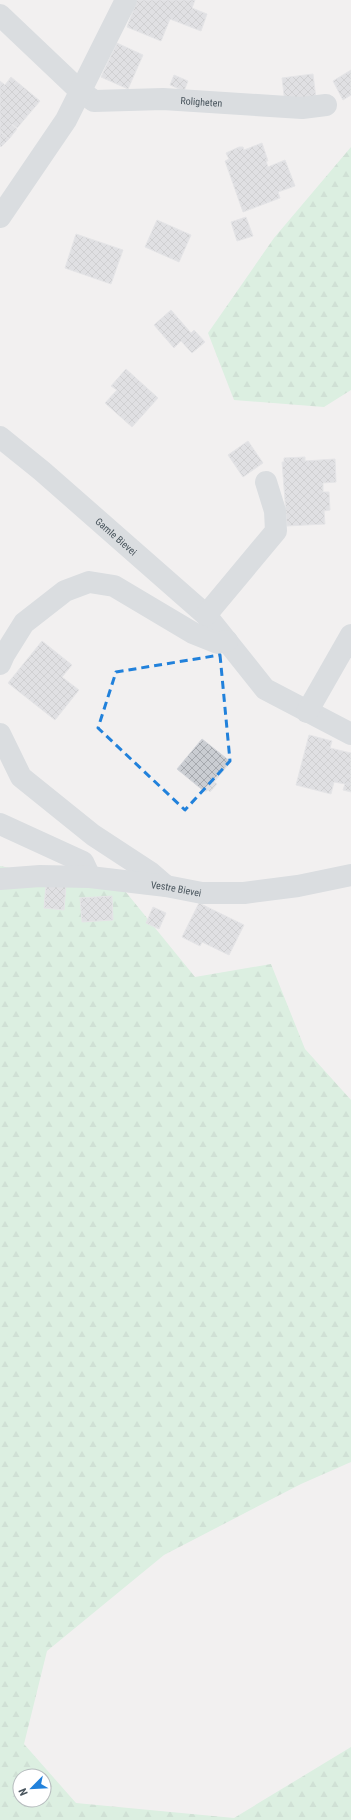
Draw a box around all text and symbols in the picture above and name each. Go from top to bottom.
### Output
street label: Roligheten [180,95,223,109]
street label: Gamle Bievei [93,516,139,558]
street label: Vestre Bievei [150,879,202,899]
north arrow [12,1768,52,1808]
text: N [16,1786,31,1798]

